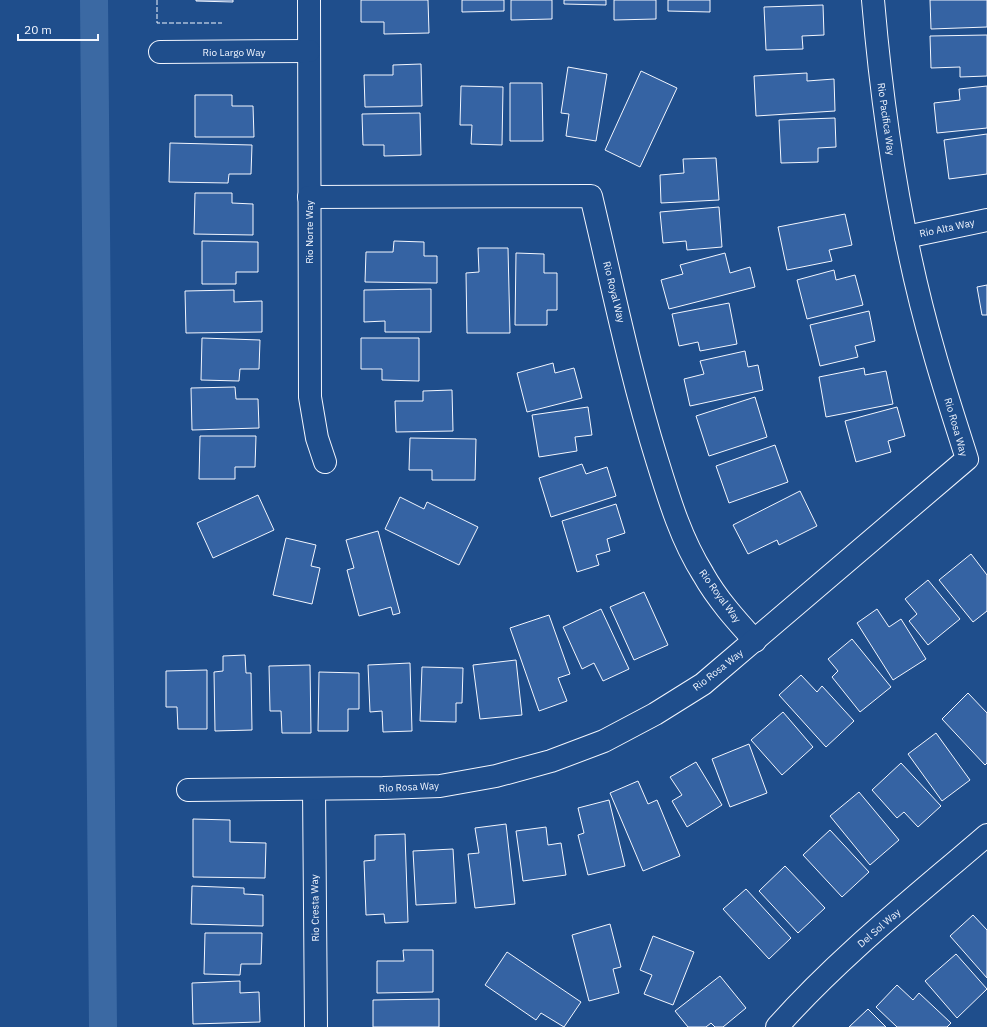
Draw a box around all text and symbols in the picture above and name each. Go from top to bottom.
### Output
scale bar [18,16,98,42]
text: 20 m [24,22,52,37]
street label: Rio Largo Way [203,46,265,59]
street label: Rio Pacifica Way [874,82,898,156]
street label: Rio Norte Way [303,200,316,264]
street label: Rio Alta Way [918,216,976,240]
street label: Rio Royal Way [600,260,628,324]
street label: Rio Rosa Way [941,396,971,458]
street label: Rio Royal Way [696,567,744,625]
street label: Rio Rosa Way [690,646,746,694]
street label: Rio Rosa Way [379,779,439,795]
street label: Rio Cresta Way [308,874,322,942]
street label: Del Sol Way [855,906,903,950]

